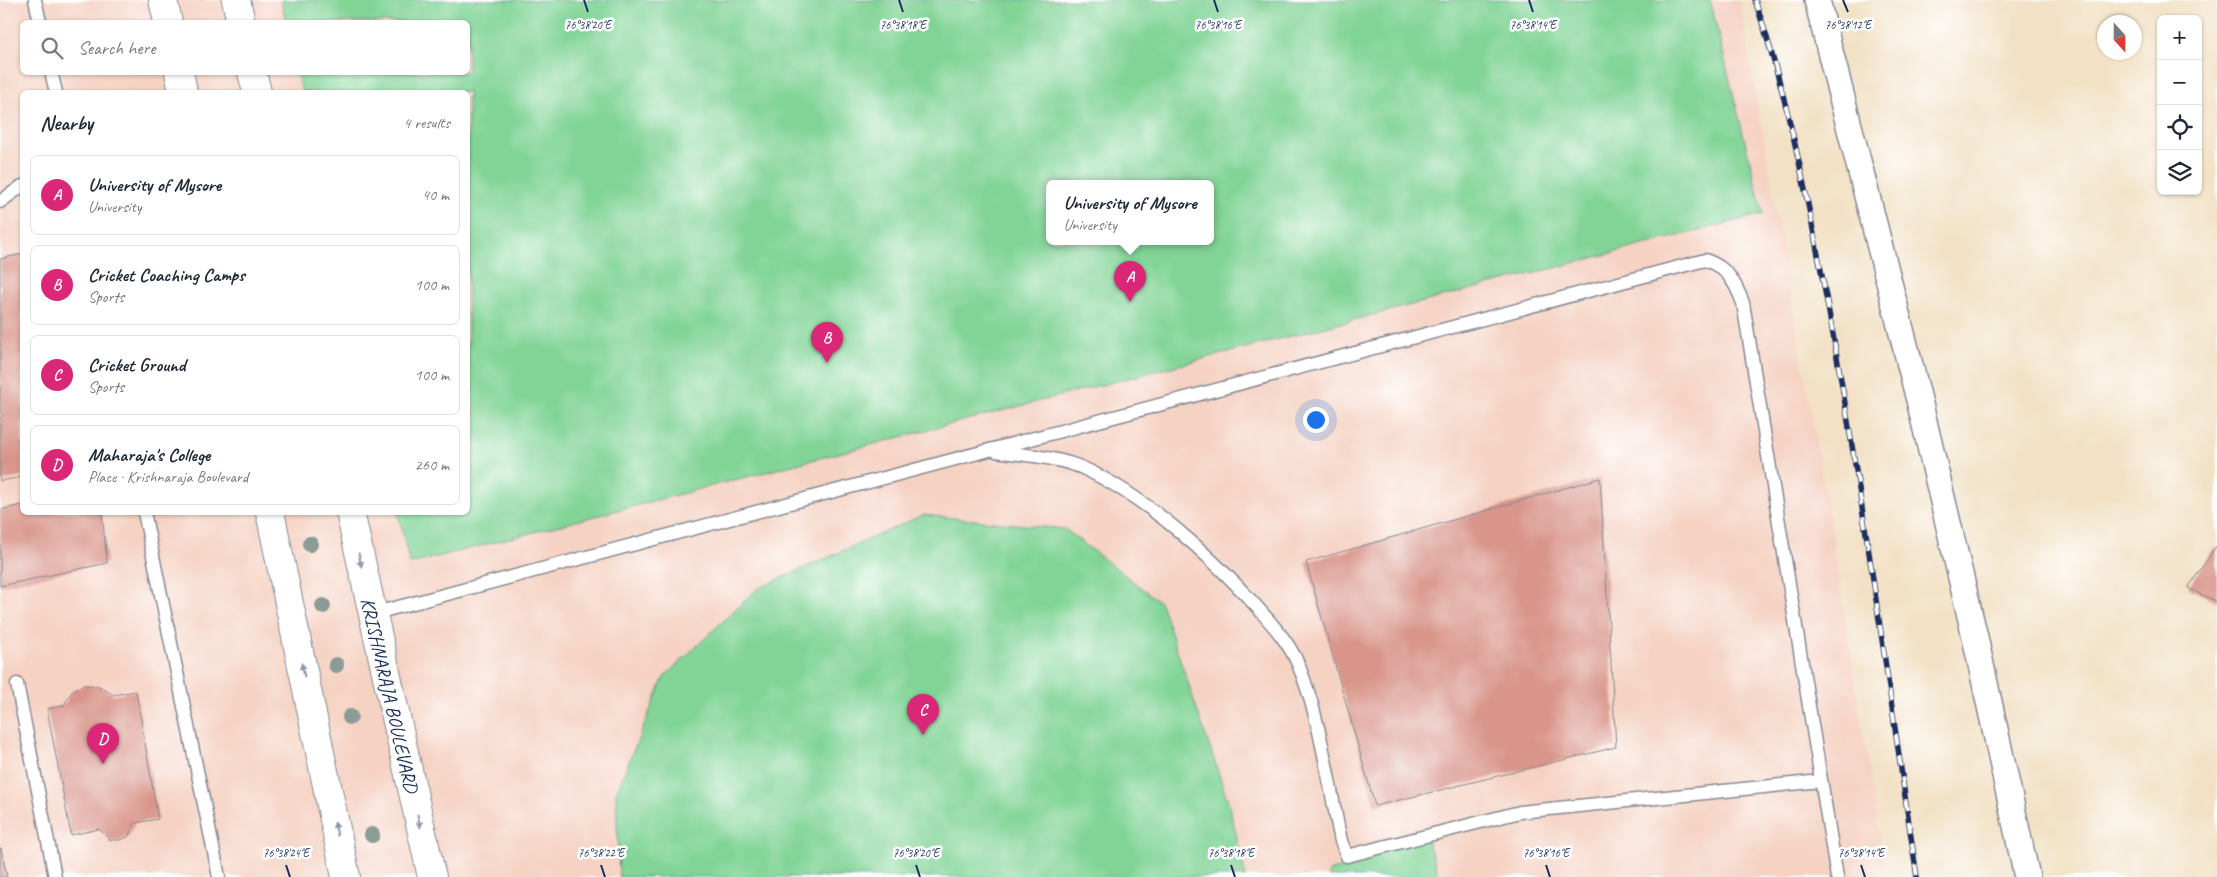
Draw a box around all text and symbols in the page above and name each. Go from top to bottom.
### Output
north arrow [2097,15,2142,60]
map controls [2157,15,2202,195]
button: + [2157,15,2202,60]
text: 76°38'20"E [565,17,613,33]
text: 76°38'18"E [880,17,928,33]
text: 76°38'16"E [1195,17,1243,33]
text: 76°38'14"E [1510,17,1558,33]
text: 76°38'12"E [1825,17,1873,33]
search box [20,20,470,75]
icon: search [38,34,66,62]
text: Search here [78,36,155,60]
button: − [2157,60,2202,105]
button: locate [2157,105,2202,150]
text: Nearby [40,110,93,136]
text: 4 results [403,113,450,133]
button: layers [2157,150,2202,195]
text: University of Mysore [88,173,221,197]
popup [1046,180,1214,245]
text: A [53,185,61,205]
text: 40 m [422,185,449,205]
text: University of Mysore [1063,191,1197,215]
text: University [88,197,141,217]
text: University [1063,215,1117,235]
pin: A [1114,261,1146,302]
text: Cricket Coaching Camps [88,263,245,287]
text: B [53,275,61,295]
text: 100 m [415,275,449,295]
text: Sports [88,287,124,307]
pin: B [811,322,843,363]
text: Cricket Ground [88,353,185,377]
text: C [53,365,61,385]
text: 100 m [415,365,449,385]
text: Sports [88,377,124,397]
your location [1303,407,1329,433]
text: Maharaja's College [88,443,210,467]
text: D [52,455,62,475]
text: 260 m [415,455,449,475]
text: Place · Krishnaraja Boulevard [88,467,248,487]
one-way arrow [356,553,364,568]
street label: KRISHNARAJA BOULEVARD [355,595,425,797]
one-way arrow [299,663,307,678]
pin: C [907,694,939,735]
pin: D [87,723,119,764]
one-way arrow [415,813,423,829]
one-way arrow [332,822,340,837]
text: 76°38'24"E [263,845,311,861]
text: 76°38'22"E [578,845,626,861]
text: 76°38'20"E [893,845,941,861]
text: 76°38'18"E [1208,845,1256,861]
text: 76°38'16"E [1523,845,1571,861]
text: 76°38'14"E [1838,845,1886,861]

